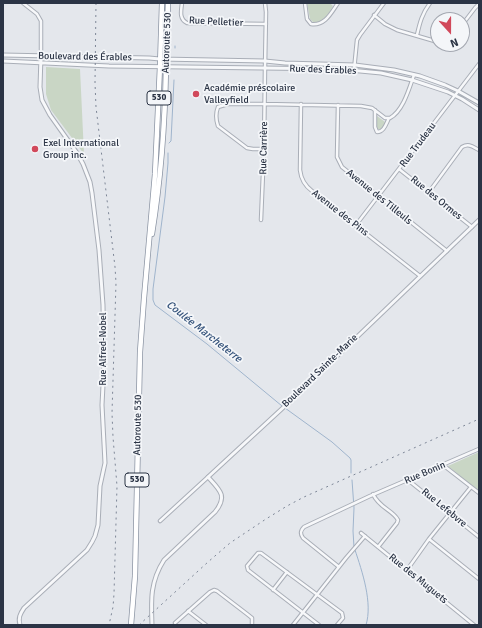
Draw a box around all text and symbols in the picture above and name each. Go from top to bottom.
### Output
street label: Autoroute 530 [160,12,174,74]
north arrow [430,12,470,52]
street label: Rue Pelletier [188,15,244,29]
text: N [448,35,460,50]
street label: Boulevard des Érables [38,50,132,64]
street label: Rue des Érables [289,63,357,77]
place label: Académie préscolaire Valleyfield [204,82,295,106]
marker: Académie préscolaire Valleyfield [191,89,201,99]
road number: 530 [147,91,171,105]
street label: Rue Trudeau [397,120,439,170]
street label: Rue Carrière [258,121,270,175]
place label: Exel International Group inc. [43,137,119,160]
marker: Exel International Group inc. [30,144,40,154]
street label: Avenue des Tilleuls [344,167,414,227]
street label: Rue des Ormes [408,174,464,222]
street label: Avenue des Pins [309,187,371,239]
water label: Coulée Marcheterre [164,298,244,366]
street label: Rue Alfred-Nobel [97,312,109,386]
street label: Boulevard Sainte-Marie [280,332,360,410]
street label: Autoroute 530 [131,394,145,456]
street label: Rue Bonin [403,459,447,487]
road number: 530 [125,473,149,487]
street label: Rue Lefebvre [419,486,469,530]
street label: Rue des Muguets [386,552,450,606]

